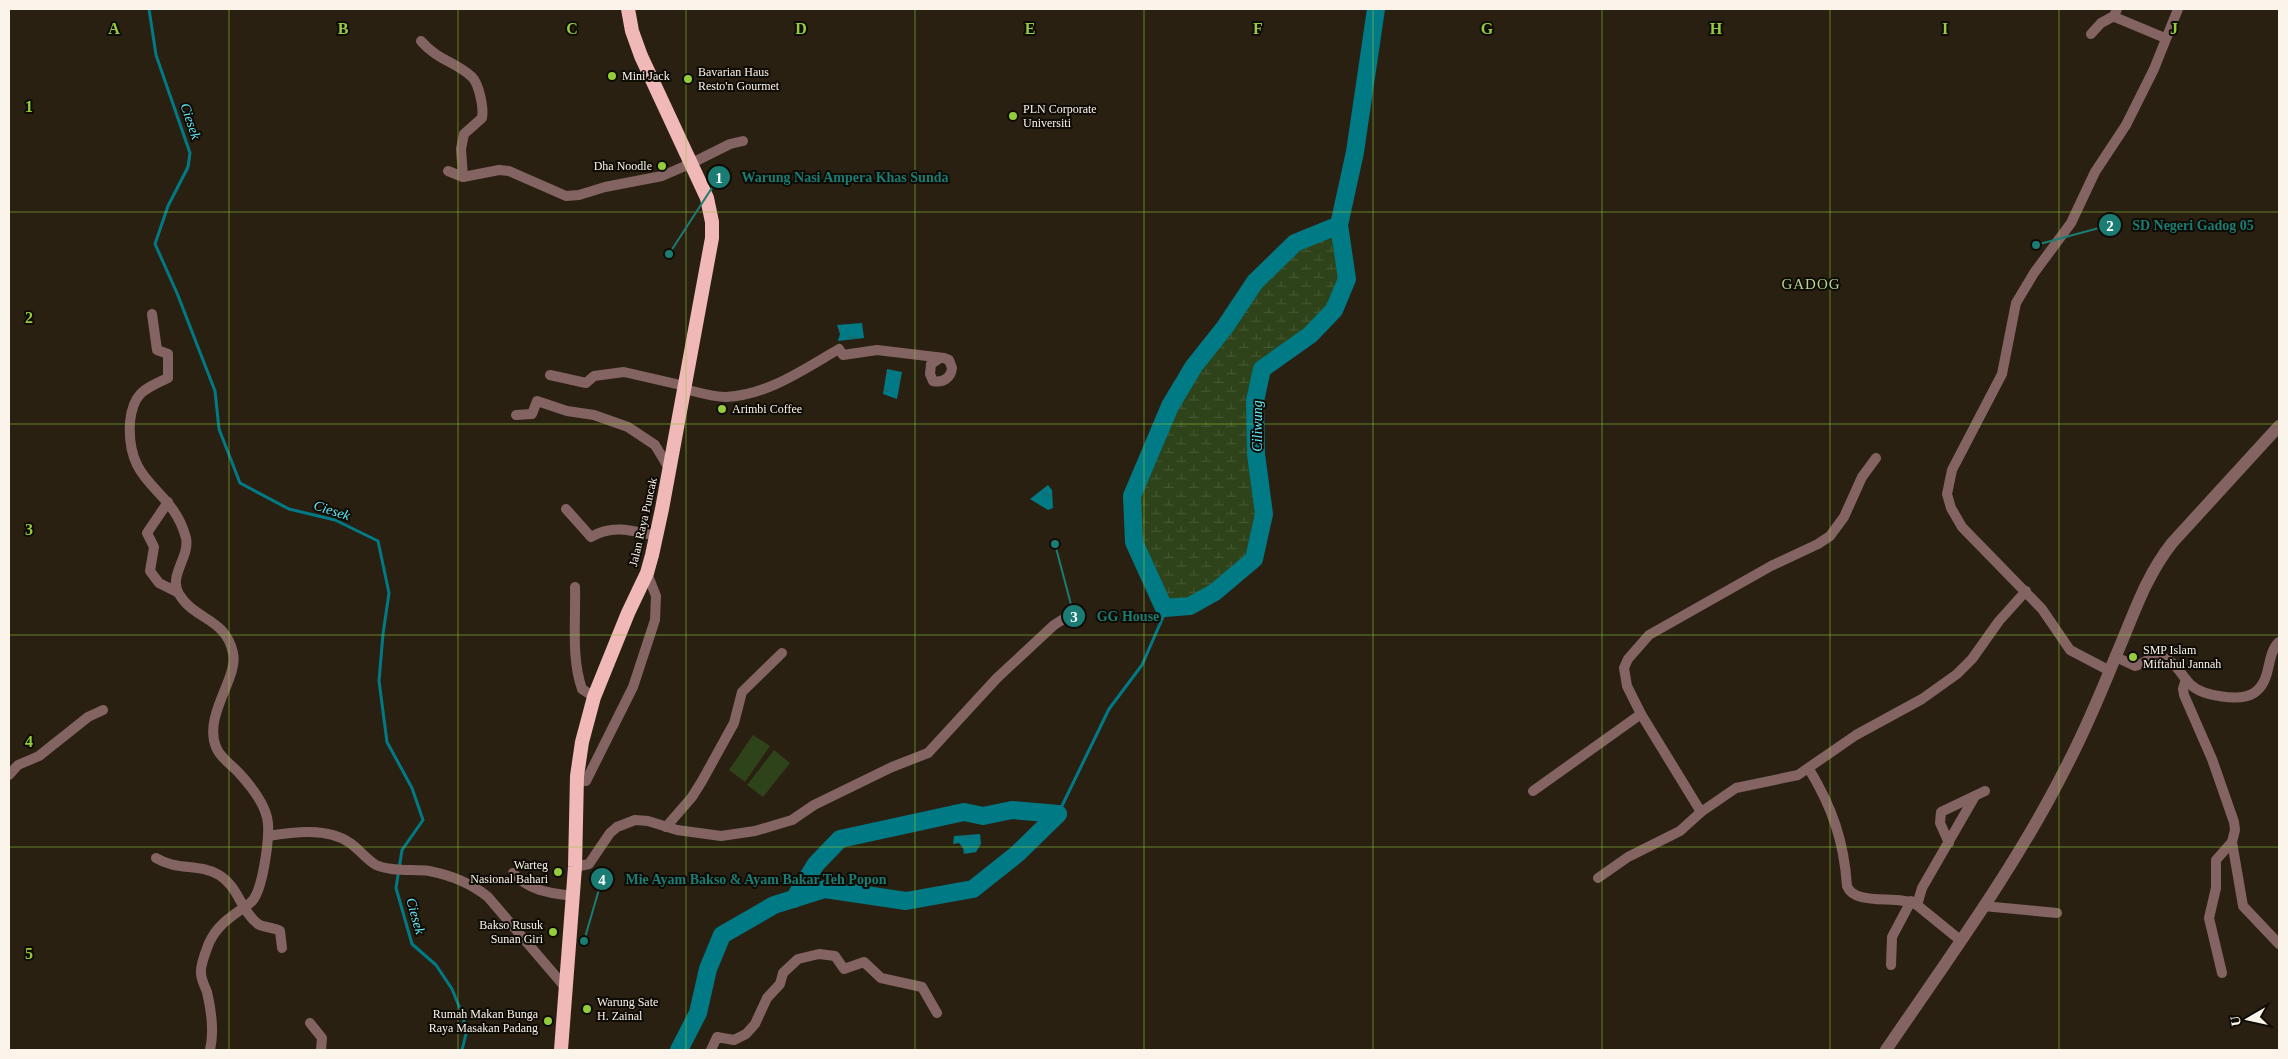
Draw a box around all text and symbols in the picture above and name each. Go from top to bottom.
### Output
text: A [108,20,120,37]
text: B [338,20,349,37]
text: C [566,20,578,37]
text: D [795,20,807,37]
text: E [1025,20,1035,37]
text: F [1253,20,1263,37]
text: G [1481,20,1494,37]
text: H [1710,20,1723,37]
text: I [1942,20,1948,37]
text: J [2170,20,2178,37]
place label: Bavarian Haus Resto'n Gourmet [698,65,780,93]
place label: Mini Jack [622,69,670,83]
marker: Mini Jack [606,70,618,82]
marker: Bavarian Haus Resto'n Gourmet [682,73,694,85]
text: 1 [25,98,33,115]
water label: Ciesek [177,101,204,142]
place label: PLN Corporate Universiti [1023,102,1097,130]
marker: PLN Corporate Universiti [1007,110,1019,122]
place label: Dha Noodle [594,159,652,173]
marker: Dha Noodle [656,160,668,172]
callout: Warung Nasi Ampera Khas Sunda [706,163,959,192]
text: 1 [715,170,723,186]
text: Warung Nasi Ampera Khas Sunda [742,170,948,185]
callout: SD Negeri Gadog 05 [2097,211,2264,240]
text: 2 [2106,218,2114,234]
text: SD Negeri Gadog 05 [2132,218,2254,233]
district label: GADOG [1781,276,1841,292]
text: 2 [25,309,33,326]
water label: Ciliwung [1250,400,1265,452]
place label: Arimbi Coffee [732,402,802,416]
marker: Arimbi Coffee [716,403,728,415]
street label: Jalan Raya Puncak [626,476,660,568]
water label: Ciesek [312,498,353,524]
text: 3 [25,521,33,538]
callout: GG House [1062,602,1169,631]
text: 3 [1070,609,1078,625]
text: GG House [1097,609,1159,624]
place label: SMP Islam Miftahul Jannah [2143,643,2221,671]
marker: SMP Islam Miftahul Jannah [2127,651,2139,663]
text: 4 [25,733,33,750]
place label: Warteg Nasional Bahari [470,858,549,886]
callout: Mie Ayam Bakso & Ayam Bakar Teh Popon [590,865,898,894]
marker: Warteg Nasional Bahari [552,866,564,878]
text: 4 [598,872,606,888]
text: Mie Ayam Bakso & Ayam Bakar Teh Popon [626,872,887,887]
water label: Ciesek [403,896,428,937]
place label: Bakso Rusuk Sunan Giri [479,918,544,946]
marker: Bakso Rusuk Sunan Giri [547,926,559,938]
text: 5 [25,945,33,962]
north arrow [2223,994,2273,1044]
place label: Warung Sate H. Zainal [597,995,658,1023]
marker: Warung Sate H. Zainal [581,1003,593,1015]
place label: Rumah Makan Bunga Raya Masakan Padang [429,1007,539,1035]
marker: Rumah Makan Bunga Raya Masakan Padang [542,1015,554,1027]
text: U [2227,1015,2244,1027]

